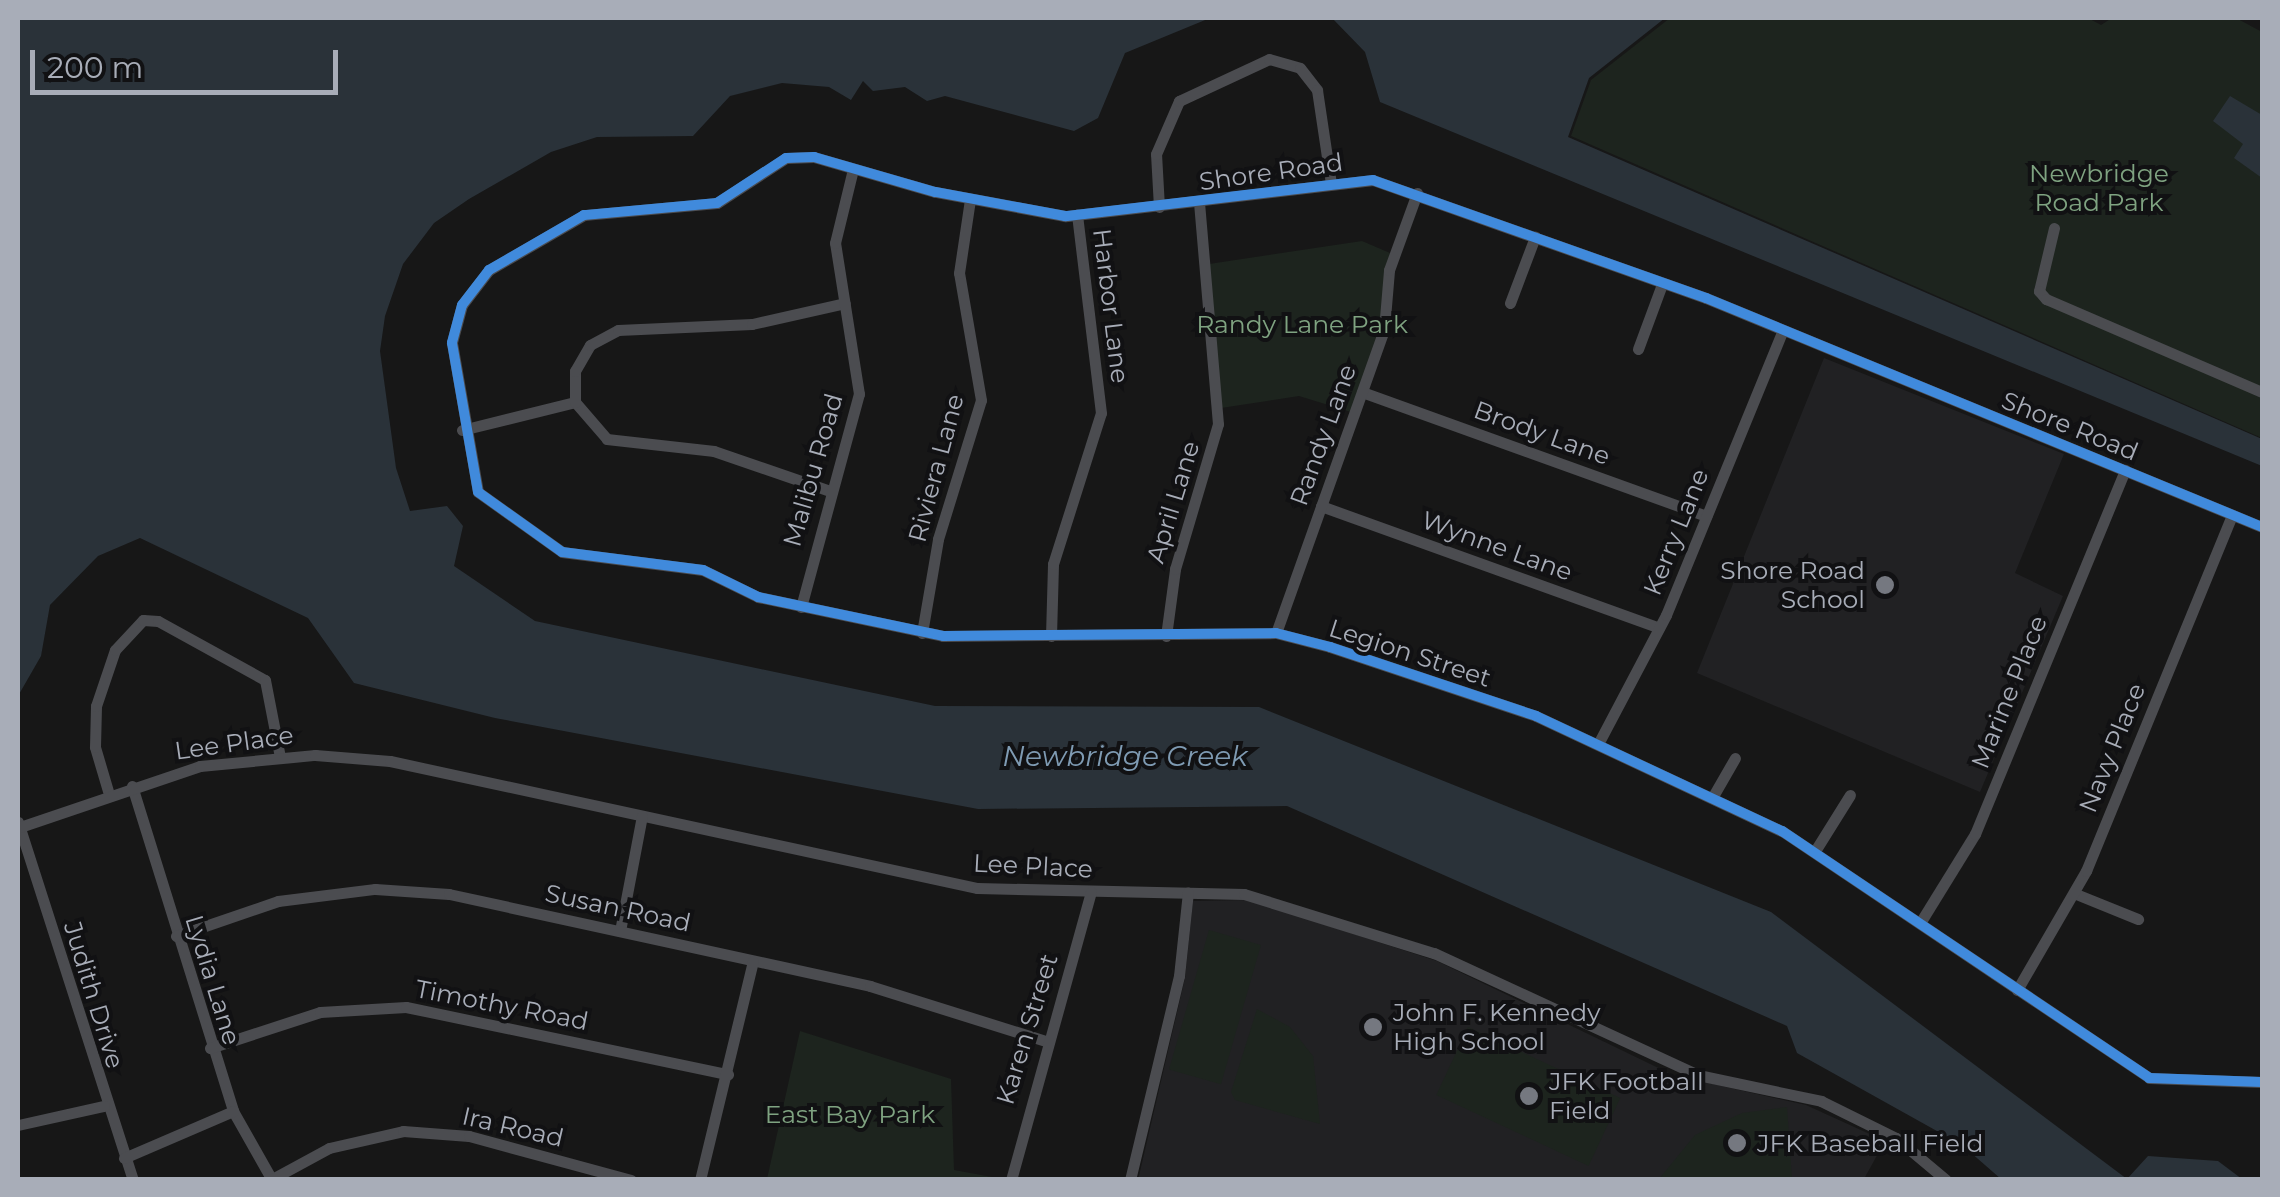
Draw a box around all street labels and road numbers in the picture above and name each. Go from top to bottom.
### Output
street label: Shore Road [1197,147,1345,197]
street label: Harbor Lane [1087,227,1135,385]
street label: Randy Lane [1284,360,1362,510]
street label: Shore Road [1997,385,2143,467]
street label: Malibu Road [777,390,849,550]
street label: Riviera Lane [902,391,970,545]
street label: Brody Lane [1470,395,1614,471]
street label: April Lane [1140,437,1206,567]
street label: Kerry Lane [1637,464,1715,600]
street label: Wynne Lane [1418,505,1576,587]
street label: Marine Place [1965,611,2053,773]
street label: Legion Street [1325,613,1495,693]
street label: Navy Place [2072,679,2152,817]
street label: Lee Place [173,720,295,766]
street label: Lee Place [972,848,1094,884]
street label: Susan Road [543,878,693,938]
street label: Lydia Lane [179,911,247,1049]
street label: Judith Drive [57,918,131,1072]
street label: Karen Street [990,950,1064,1108]
street label: Timothy Road [413,974,591,1036]
street label: Ira Road [459,1101,567,1153]

